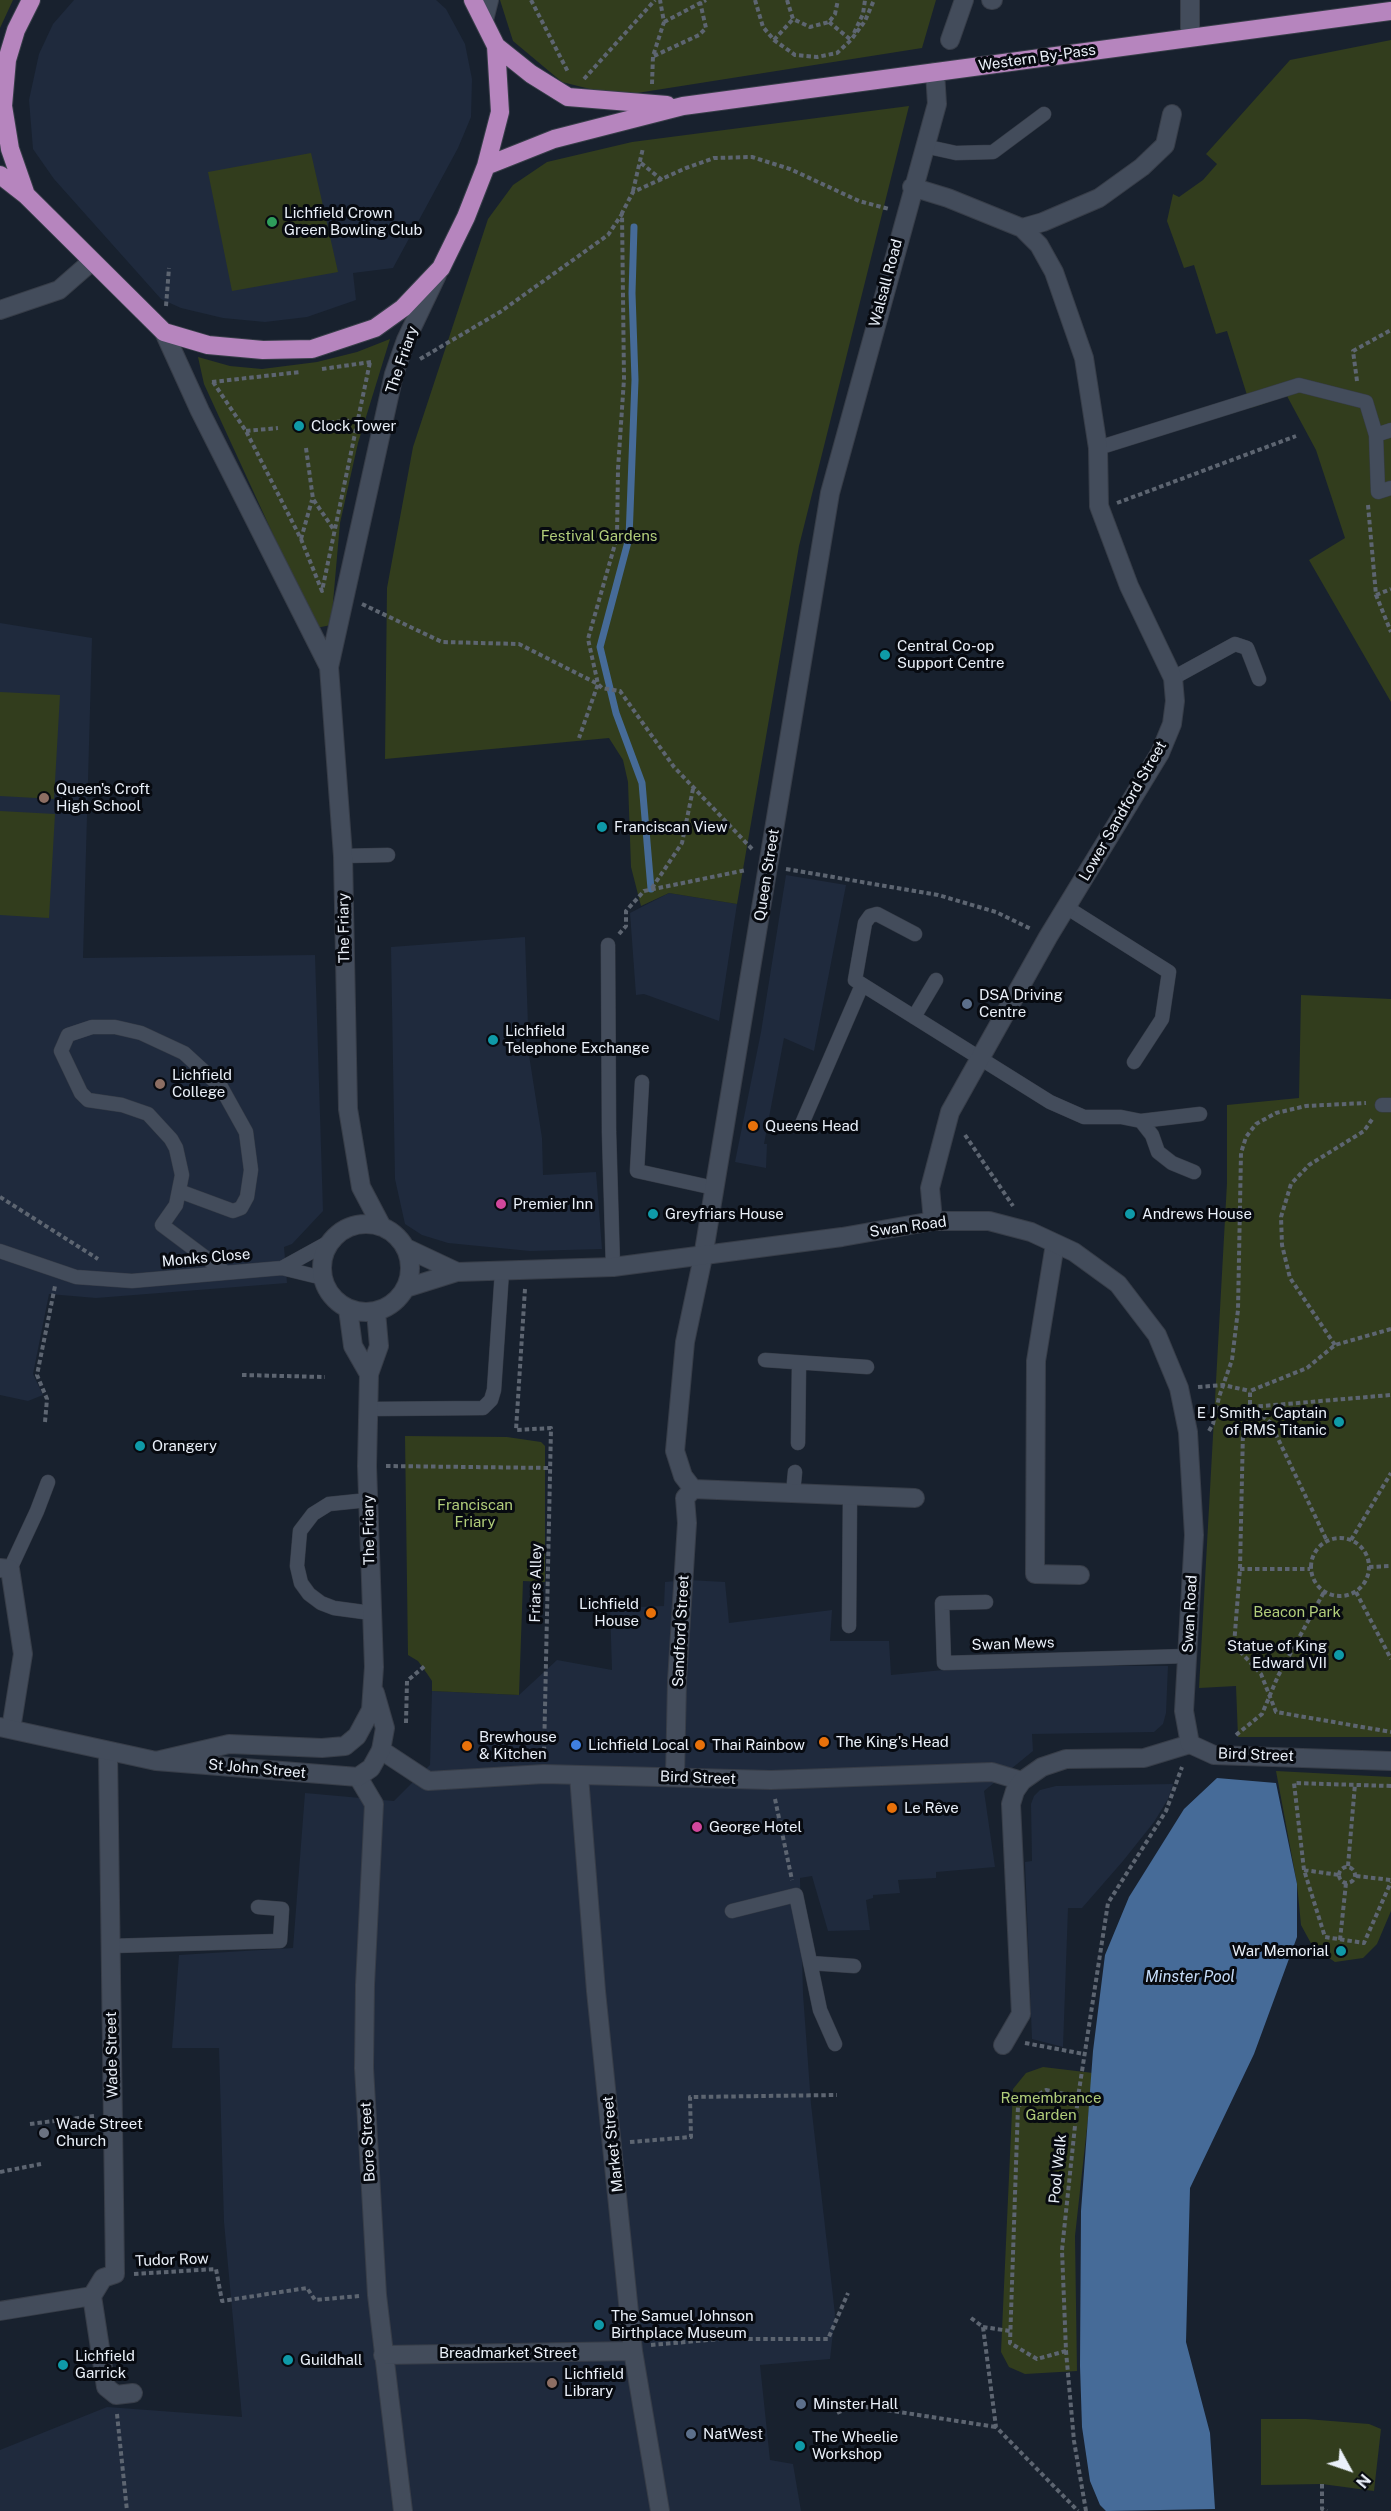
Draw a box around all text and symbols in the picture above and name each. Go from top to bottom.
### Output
street label: Western By-Pass [977,41,1097,75]
place label: Lichfield Crown Green Bowling Club [284,204,423,239]
marker: Lichfield Crown Green Bowling Club [265,215,279,229]
street label: Walsall Road [866,237,906,329]
street label: The Friary [382,324,422,396]
place label: Clock Tower [311,417,396,435]
marker: Clock Tower [292,419,306,433]
park label: Festival Gardens [541,527,657,545]
place label: Central Co-op Support Centre [897,637,1005,672]
marker: Central Co-op Support Centre [878,648,892,662]
street label: Lower Sandford Street [1076,738,1170,884]
place label: Queen's Croft High School [56,780,150,815]
marker: Queen's Croft High School [37,791,51,805]
place label: Franciscan View [614,818,727,836]
marker: Franciscan View [595,820,609,834]
street label: Queen Street [751,828,783,922]
street label: The Friary [334,893,354,963]
place label: DSA Driving Centre [979,986,1063,1021]
marker: DSA Driving Centre [960,997,974,1011]
place label: Lichfield Telephone Exchange [505,1022,649,1057]
marker: Lichfield Telephone Exchange [486,1033,500,1047]
place label: Lichfield College [172,1066,232,1101]
marker: Lichfield College [153,1077,167,1091]
place label: Queens Head [765,1117,859,1135]
marker: Queens Head [746,1119,760,1133]
place label: Premier Inn [513,1195,593,1213]
marker: Premier Inn [494,1197,508,1211]
place label: Greyfriars House [665,1205,784,1223]
place label: Andrews House [1142,1205,1252,1223]
marker: Greyfriars House [646,1207,660,1221]
marker: Andrews House [1123,1207,1137,1221]
street label: Swan Road [868,1213,948,1241]
street label: Monks Close [161,1245,251,1271]
place label: E J Smith - Captain of RMS Titanic [1197,1404,1327,1439]
marker: E J Smith - Captain of RMS Titanic [1332,1415,1346,1429]
place label: Orangery [152,1437,217,1455]
marker: Orangery [133,1439,147,1453]
street label: The Friary [359,1495,379,1565]
park label: Franciscan Friary [437,1496,513,1531]
street label: Friars Alley [526,1543,546,1623]
street label: Sandford Street [669,1574,693,1688]
street label: Swan Road [1179,1575,1201,1653]
place label: Lichfield House [579,1595,639,1630]
park label: Beacon Park [1253,1603,1341,1621]
marker: Lichfield House [644,1606,658,1620]
street label: Swan Mews [971,1634,1055,1654]
place label: Statue of King Edward VII [1227,1637,1327,1672]
marker: Statue of King Edward VII [1332,1648,1346,1662]
place label: Brewhouse & Kitchen [479,1728,557,1763]
place label: The King's Head [836,1733,949,1751]
marker: The King's Head [817,1735,831,1749]
place label: Lichfield Local [588,1736,689,1754]
place label: Thai Rainbow [712,1736,805,1754]
marker: Lichfield Local [569,1738,583,1752]
marker: Thai Rainbow [693,1738,707,1752]
marker: Brewhouse & Kitchen [460,1739,474,1753]
street label: Bird Street [1218,1745,1294,1765]
street label: St John Street [207,1756,307,1782]
street label: Bird Street [660,1768,736,1788]
place label: Le Rêve [904,1799,959,1817]
marker: Le Rêve [885,1801,899,1815]
place label: George Hotel [709,1818,802,1836]
marker: George Hotel [690,1820,704,1834]
place label: War Memorial [1232,1942,1329,1960]
marker: War Memorial [1334,1944,1348,1958]
water label: Minster Pool [1145,1967,1235,1987]
street label: Wade Street [102,2011,122,2099]
park label: Remembrance Garden [1001,2089,1101,2124]
street label: Market Street [599,2095,627,2193]
street label: Bore Street [357,2101,379,2183]
place label: Wade Street Church [56,2115,143,2150]
marker: Wade Street Church [37,2126,51,2140]
street label: Pool Walk [1045,2134,1071,2204]
street label: Tudor Row [135,2250,209,2270]
place label: The Samuel Johnson Birthplace Museum [611,2307,754,2342]
marker: The Samuel Johnson Birthplace Museum [592,2318,606,2332]
street label: Breadmarket Street [439,2344,577,2362]
place label: Lichfield Garrick [75,2347,135,2382]
place label: Guildhall [300,2351,363,2369]
marker: Guildhall [281,2353,295,2367]
marker: Lichfield Garrick [56,2358,70,2372]
place label: Lichfield Library [564,2365,624,2400]
marker: Lichfield Library [545,2376,559,2390]
place label: Minster Hall [813,2395,898,2413]
marker: Minster Hall [794,2397,808,2411]
place label: NatWest [703,2425,763,2443]
marker: NatWest [684,2427,698,2441]
place label: The Wheelie Workshop [812,2428,898,2463]
marker: The Wheelie Workshop [793,2439,807,2453]
north arrow [1319,2439,1379,2499]
text: N [1352,2470,1374,2492]

